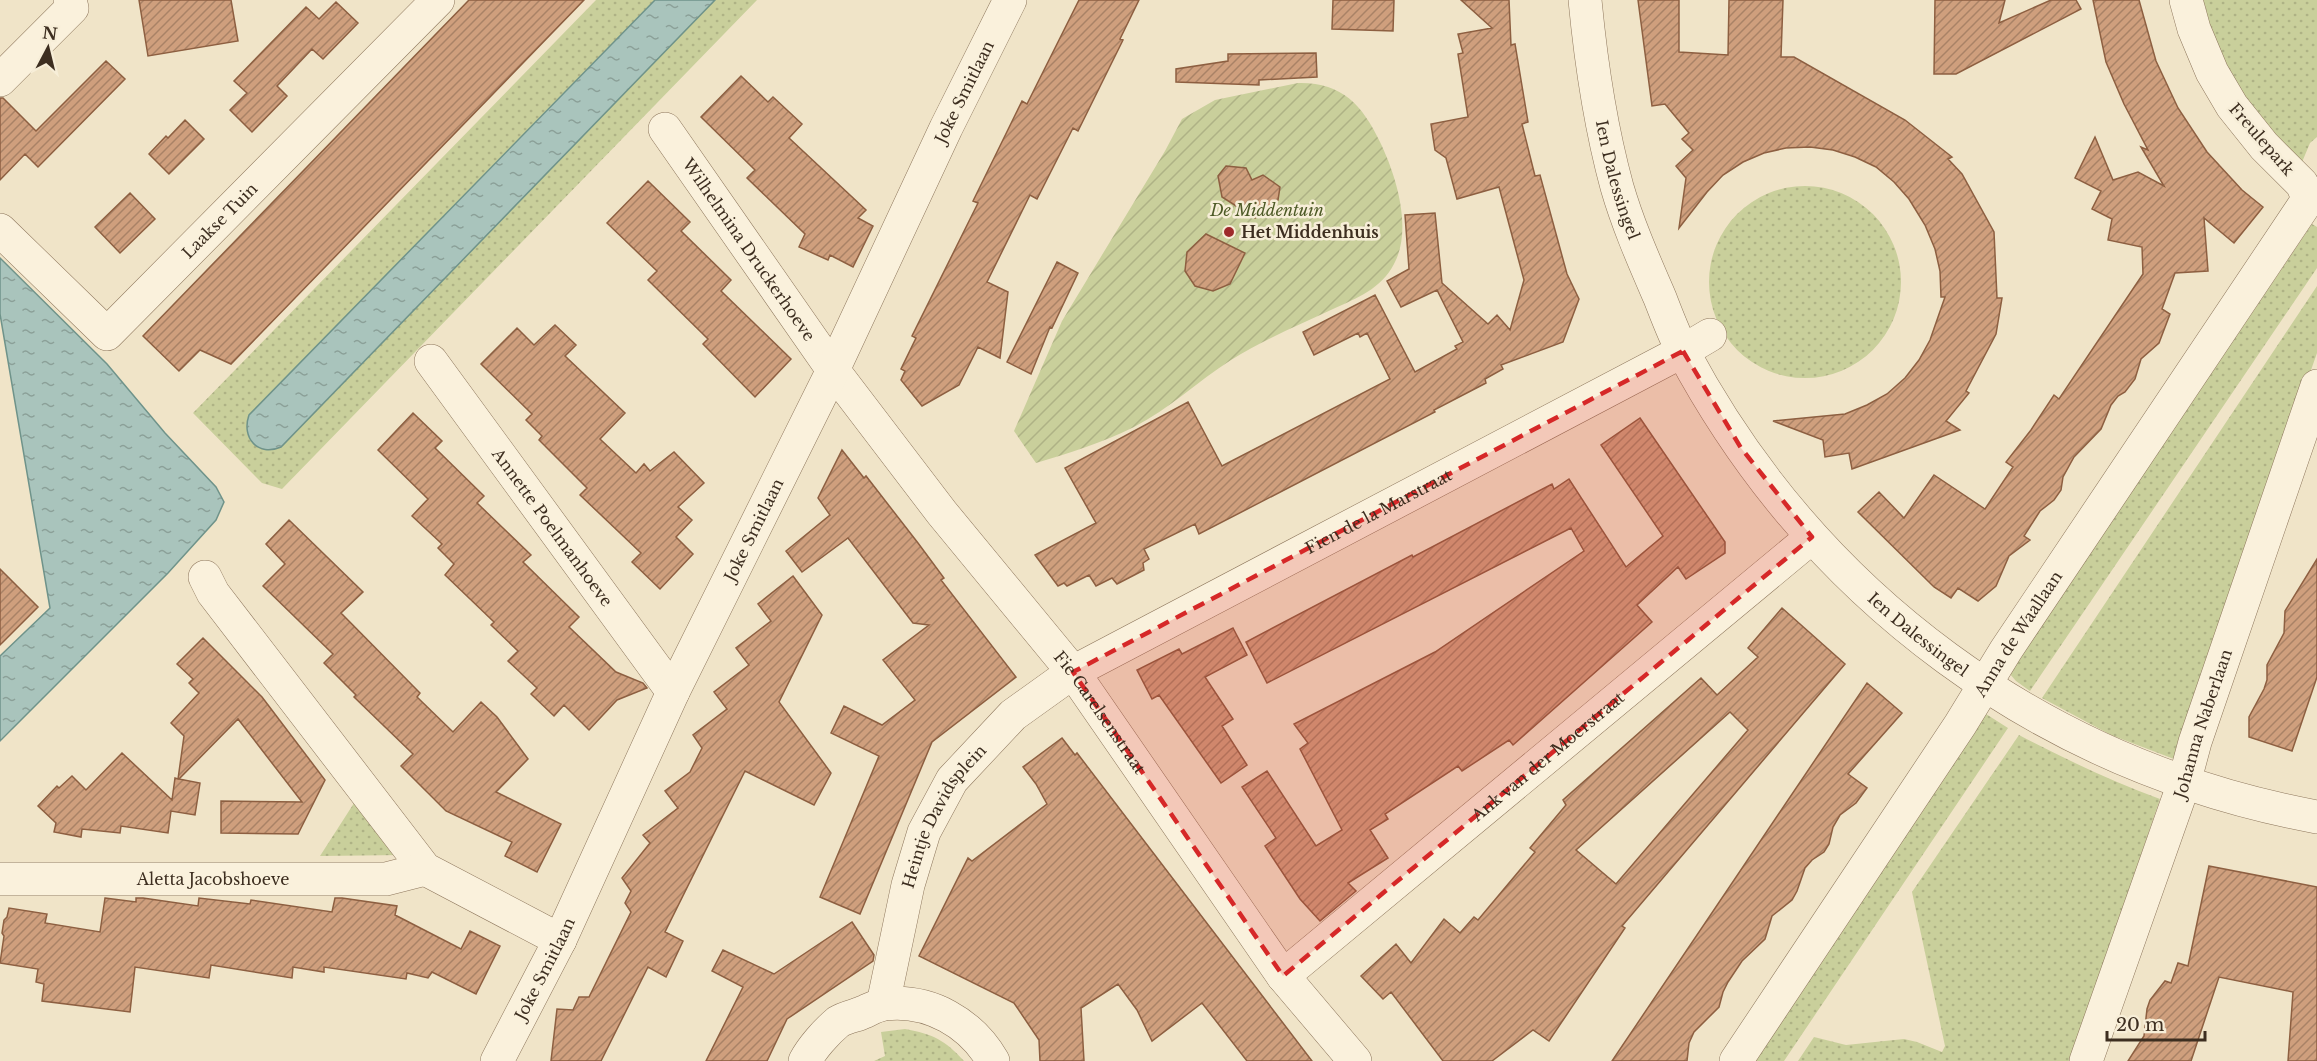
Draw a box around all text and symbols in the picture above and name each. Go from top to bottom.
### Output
north arrow [18,18,78,78]
text: N [41,22,59,44]
street label: Joke Smitlaan [929,37,998,148]
street label: Freulepark [2225,99,2299,179]
street label: Ien Dalessingel [1592,118,1644,242]
street label: Wilhelmina Druckerhoeve [678,154,820,345]
street label: Laakse Tuin [178,178,261,263]
park label: De Middentuin [1209,200,1324,220]
place label: Het Middenhuis [1241,222,1379,242]
marker: Het Middenhuis [1222,225,1236,239]
street label: Annette Poelmanhoeve [488,444,617,610]
street label: Fien de la Marstraat [1302,465,1455,558]
street label: Joke Smitlaan [719,475,788,586]
street label: Anna de Waallaan [1969,567,2066,701]
street label: Ien Dalessingel [1864,588,1972,680]
street label: Johanna Naberlaan [2169,646,2236,803]
street label: Fie Carelsenstraat [1050,647,1150,777]
street label: Ank van der Moerstraat [1467,687,1628,826]
street label: Heintje Davidsplein [898,740,990,891]
street label: Aletta Jacobshoeve [136,869,289,889]
street label: Joke Smitlaan [509,914,579,1025]
scale bar [2107,1004,2204,1042]
text: 20 m [2116,1014,2164,1036]

